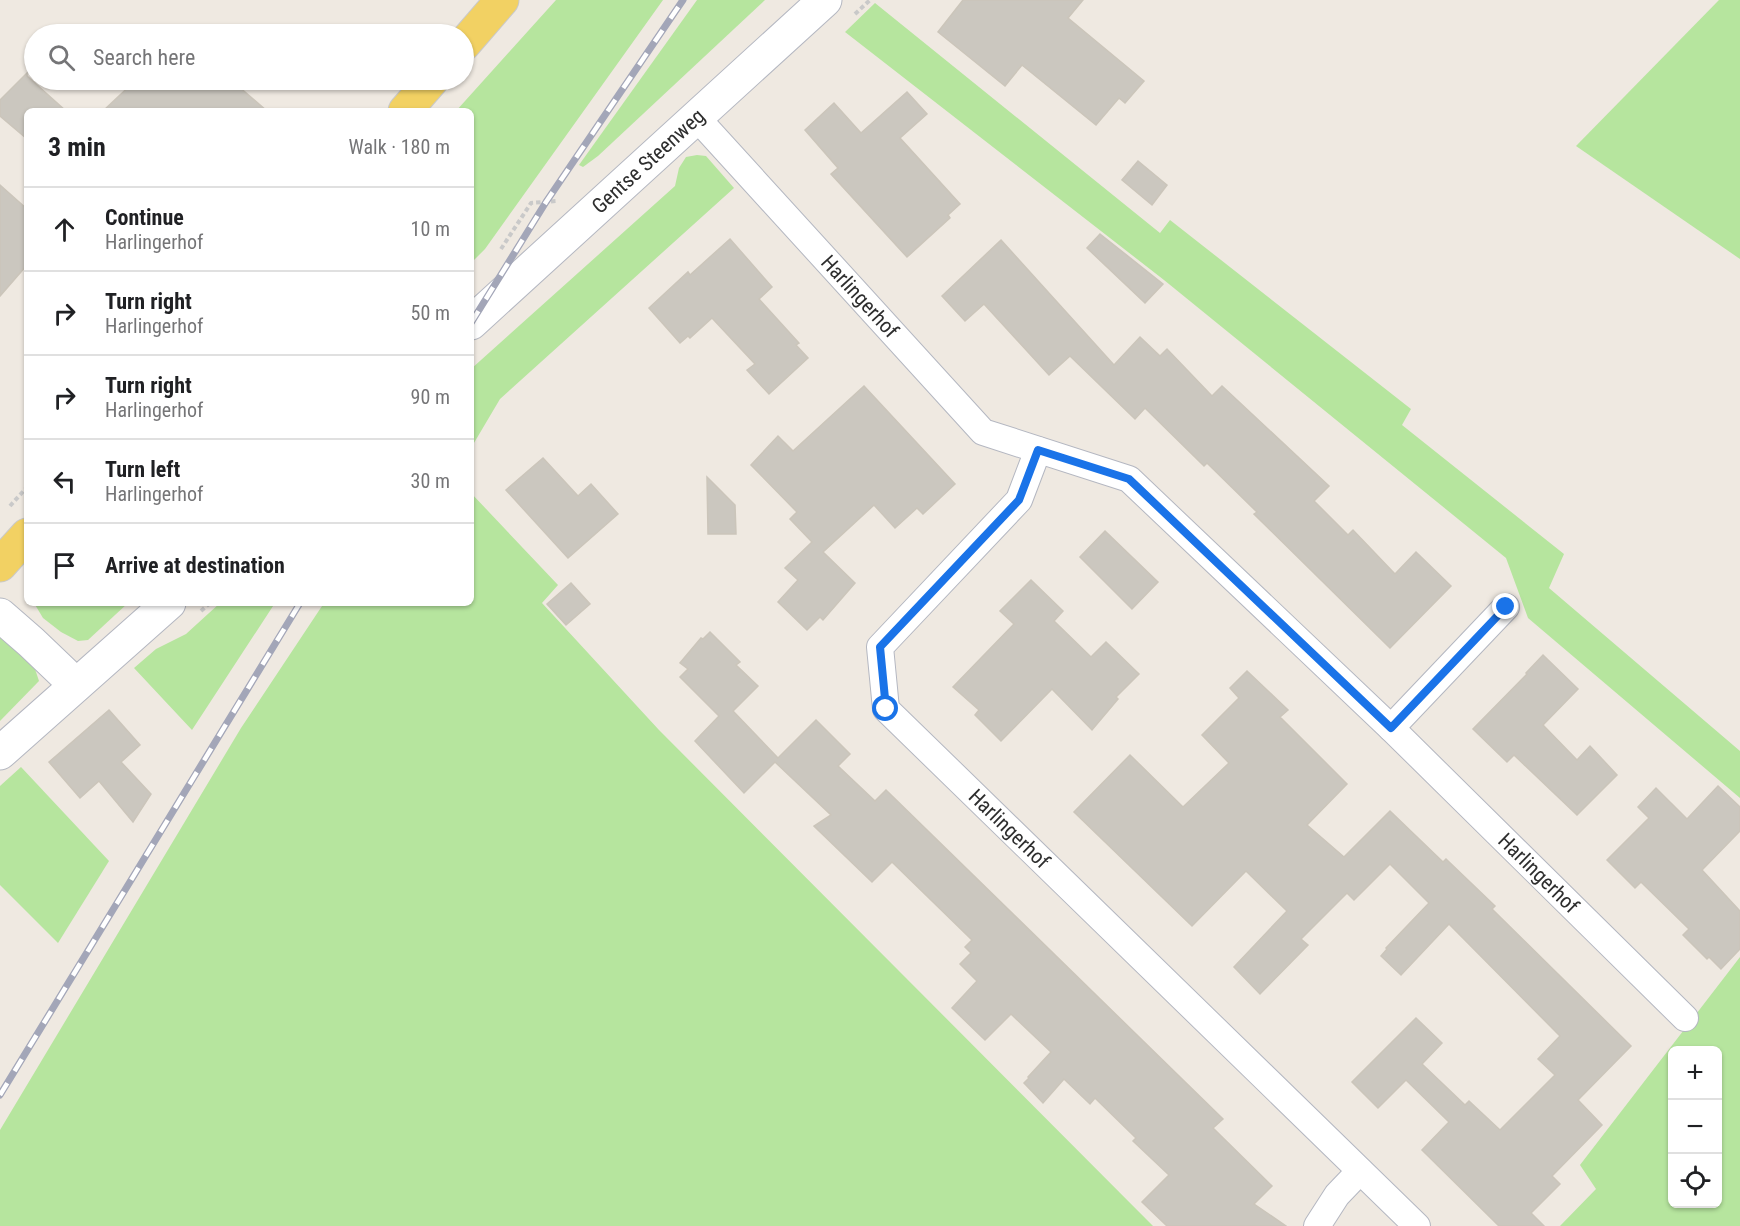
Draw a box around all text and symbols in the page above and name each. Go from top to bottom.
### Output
search box [24,24,474,90]
icon: search [45,41,78,74]
text: Search here [93,45,195,70]
street label: Gentse Steenweg [587,104,709,219]
text: 3 min [48,132,106,162]
text: Walk · 180 m [349,135,450,159]
text: Continue [105,205,184,230]
icon: ahead [48,213,81,246]
text: 10 m [411,217,450,241]
text: Harlingerhof [105,230,203,254]
street label: Harlingerhof [816,250,904,343]
text: Turn right [105,289,192,314]
icon: right [48,297,81,330]
text: 50 m [411,301,450,325]
text: Harlingerhof [105,314,203,338]
text: Turn right [105,373,192,398]
icon: right [48,381,81,414]
text: 90 m [411,385,450,409]
text: Harlingerhof [105,398,203,422]
text: Turn left [105,457,180,482]
icon: left [48,465,81,498]
text: 30 m [411,469,450,493]
text: Harlingerhof [105,482,203,506]
icon: arrive [48,549,81,582]
text: Arrive at destination [105,553,285,578]
route end [1492,593,1518,619]
route start [872,695,898,721]
street label: Harlingerhof [964,784,1055,874]
street label: Harlingerhof [1493,829,1584,918]
map controls [1668,1046,1722,1208]
button: + [1668,1046,1722,1100]
button: − [1668,1100,1722,1154]
button: locate [1668,1154,1722,1208]

